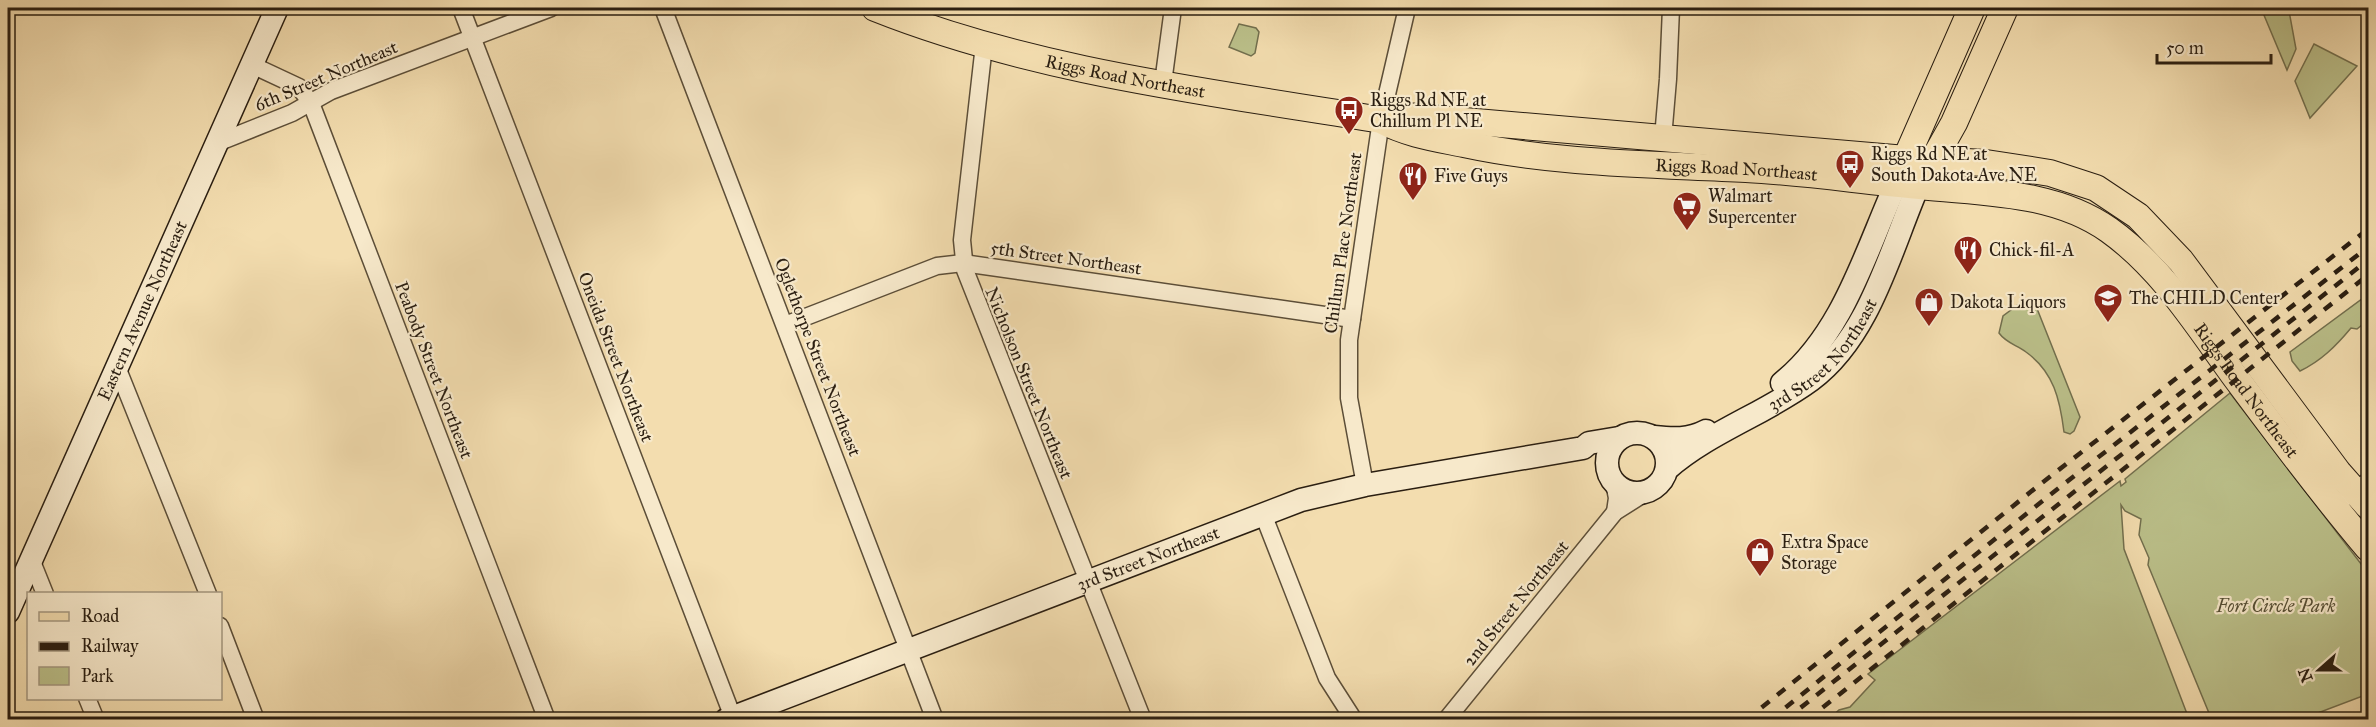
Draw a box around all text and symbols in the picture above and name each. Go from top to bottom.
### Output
scale bar [2157,27,2271,65]
street label: 6th Street Northeast [251,36,401,116]
text: 50 m [2166,37,2204,59]
street label: Riggs Road Northeast [1043,50,1208,103]
place label: Riggs Rd NE at Chillum Pl NE [1370,89,1487,132]
bus stop icon: Riggs Rd NE at Chillum Pl NE [1333,94,1365,136]
place label: Riggs Rd NE at South Dakota Ave NE [1871,143,2037,186]
bus stop icon: Riggs Rd NE at South Dakota Ave NE [1834,148,1866,190]
street label: Chillum Place Northeast [1319,151,1367,335]
street label: Riggs Road Northeast [1655,154,1819,186]
restaurant icon: Five Guys [1397,160,1429,202]
place label: Five Guys [1434,165,1508,187]
place label: Walmart Supercenter [1708,185,1797,228]
supermarket icon: Walmart Supercenter [1671,190,1703,232]
street label: Eastern Avenue Northeast [93,217,192,404]
restaurant icon: Chick-fil-A [1952,234,1984,276]
street label: 5th Street Northeast [989,237,1144,280]
place label: Chick-fil-A [1989,239,2074,261]
street label: Oglethorpe Street Northeast [769,255,866,460]
street label: Oneida Street Northeast [573,269,659,446]
street label: Peabody Street Northeast [390,278,478,462]
school or university icon: The CHILD Center [2092,282,2124,324]
street label: Nicholson Street Northeast [980,284,1078,483]
shop icon: Dakota Liquors [1913,286,1945,328]
place label: The CHILD Center [2129,287,2280,309]
place label: Dakota Liquors [1950,291,2066,314]
street label: 3rd Street Northeast [1764,294,1882,416]
street label: Riggs Road Northeast [2189,319,2304,463]
street label: 3rd Street Northeast [1074,521,1223,596]
place label: Extra Space Storage [1781,531,1869,575]
street label: 2nd Street Northeast [1459,535,1574,670]
shop icon: Extra Space Storage [1744,536,1776,578]
legend [27,592,222,700]
park label: Fort Circle Park [2216,595,2335,617]
text: Road [81,605,119,627]
text: Railway [81,635,139,657]
north arrow [2289,640,2349,700]
text: Park [81,665,114,687]
text: N [2294,665,2317,685]

